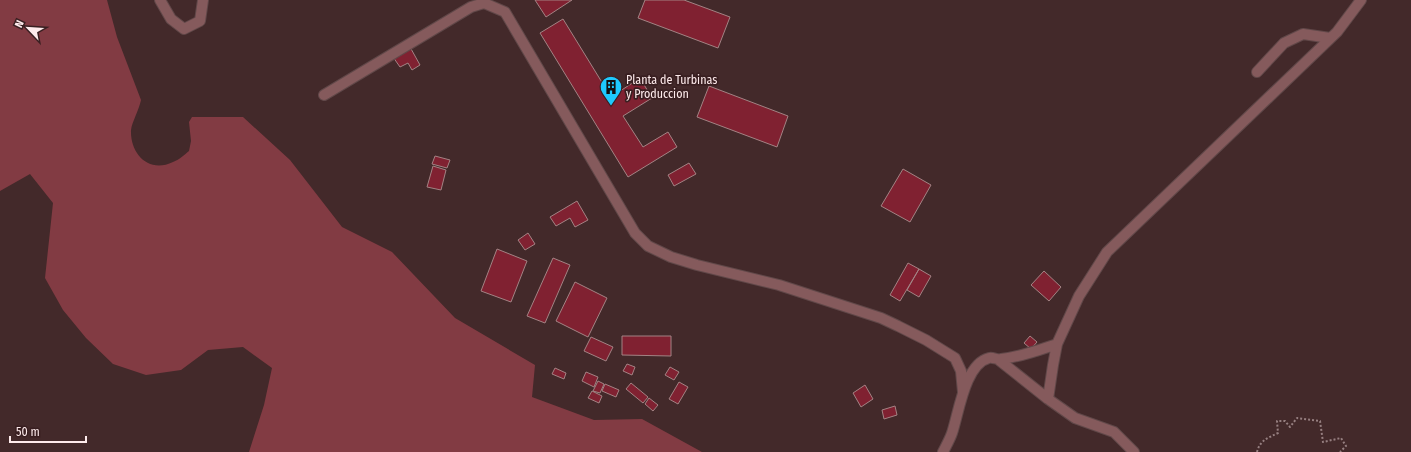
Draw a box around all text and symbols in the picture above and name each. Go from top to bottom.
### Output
north arrow [8,8,48,48]
text: N [12,18,27,30]
place label: Planta de Turbinas y Produccion [626,73,717,101]
building icon: Planta de Turbinas y Produccion [598,74,624,107]
scale bar [10,418,86,444]
text: 50 m [16,425,40,439]

